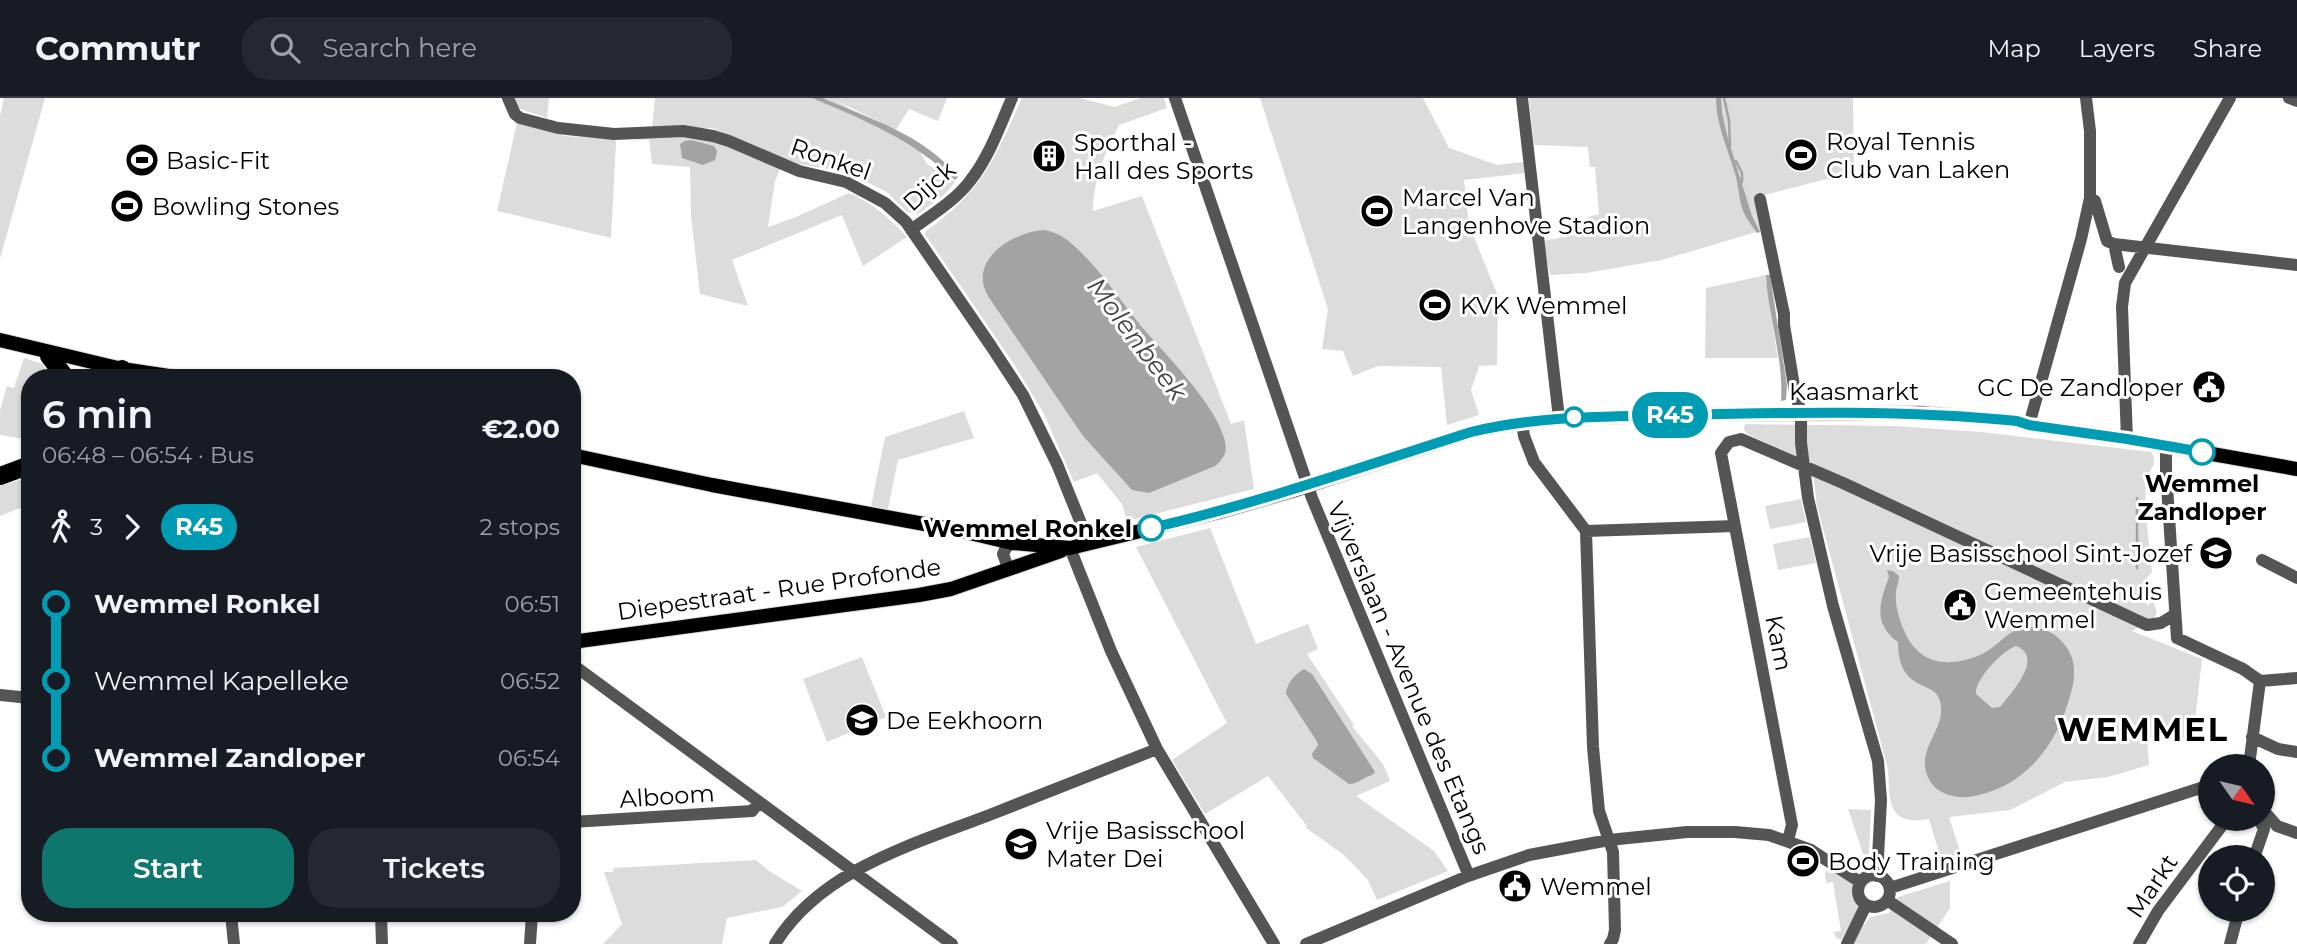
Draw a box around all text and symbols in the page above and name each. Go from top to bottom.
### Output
search box [242,17,732,80]
text: Commutr [35,28,200,68]
icon: search [266,29,304,67]
text: Search here [322,32,477,64]
text: Map [1987,34,2041,63]
text: Layers [2079,34,2155,63]
text: Share [2193,34,2262,63]
place label: Royal Tennis Club van Laken [1826,127,2010,184]
place label: Sporthal - Hall des Sports [1074,128,1253,185]
street label: Ronkel [787,132,875,186]
sports icon: Royal Tennis Club van Laken [1782,136,1820,174]
building icon: Sporthal - Hall des Sports [1030,137,1068,175]
sports icon: Basic-Fit [123,141,161,179]
place label: Basic-Fit [166,146,270,175]
street label: Dijck [897,155,962,217]
place label: Marcel Van Langenhove Stadion [1402,183,1650,240]
sports icon: Bowling Stones [108,187,146,225]
place label: Bowling Stones [152,192,339,221]
sports icon: Marcel Van Langenhove Stadion [1358,192,1396,230]
water label: Molenbeek [1080,271,1195,408]
sports icon: KVK Wemmel [1416,286,1454,324]
place label: KVK Wemmel [1460,291,1628,320]
public building icon: GC De Zandloper [2190,368,2228,406]
place label: GC De Zandloper [1977,373,2184,402]
street label: Kaasmarkt [1789,377,1919,406]
text: 6 min [42,391,153,438]
line badge: R45 [1630,392,1710,438]
text: R45 [1646,400,1694,429]
unlabelled marker [1564,407,1584,427]
text: €2.00 [482,413,560,445]
marker: Wemmel Zandloper [2189,439,2215,465]
text: 06:48 – 06:54 · Bus [42,441,254,469]
place label: Wemmel Zandloper [2137,469,2267,526]
street label: Vijverslaan - Avenue des Etangs [1321,498,1497,858]
icon: walk [42,508,80,546]
icon: forward [113,508,151,546]
text: R45 [175,512,223,541]
text: 3 [90,513,103,541]
text: 2 stops [480,513,560,541]
place label: Wemmel Ronkel [923,514,1132,543]
marker: Wemmel Ronkel [1138,515,1164,541]
school or university icon: Vrije Basisschool Sint-Jozef [2197,534,2235,572]
place label: Vrije Basisschool Sint-Jozef [1869,539,2193,568]
street label: Diepestraat - Rue Profonde [615,552,943,626]
place label: Gemeentehuis Wemmel [1984,577,2162,634]
public building icon: Gemeentehuis Wemmel [1941,586,1979,624]
text: Wemmel Ronkel [94,588,320,620]
text: 06:51 [505,590,560,618]
street label: Kam [1759,613,1799,673]
text: Wemmel Kapelleke [94,665,349,697]
text: 06:52 [500,667,560,695]
school or university icon: De Eekhoorn [843,701,881,739]
place label: De Eekhoorn [886,706,1043,735]
district label: WEMMEL [2057,710,2229,749]
text: Wemmel Zandloper [94,742,365,774]
text: 06:54 [498,744,560,772]
north arrow [2198,754,2275,831]
map controls [2198,754,2275,922]
street label: Alboom [618,778,716,814]
place label: Vrije Basisschool Mater Dei [1046,816,1245,873]
school or university icon: Vrije Basisschool Mater Dei [1002,825,1040,863]
button: Start [42,828,294,908]
button: Tickets [308,828,560,908]
sports icon: Body Training [1784,842,1822,880]
button: locate [2198,845,2275,922]
place label: Body Training [1828,847,1995,876]
street label: Markt [2120,848,2184,923]
public building icon: Wemmel [1496,867,1534,905]
place label: Wemmel [1540,872,1652,901]

